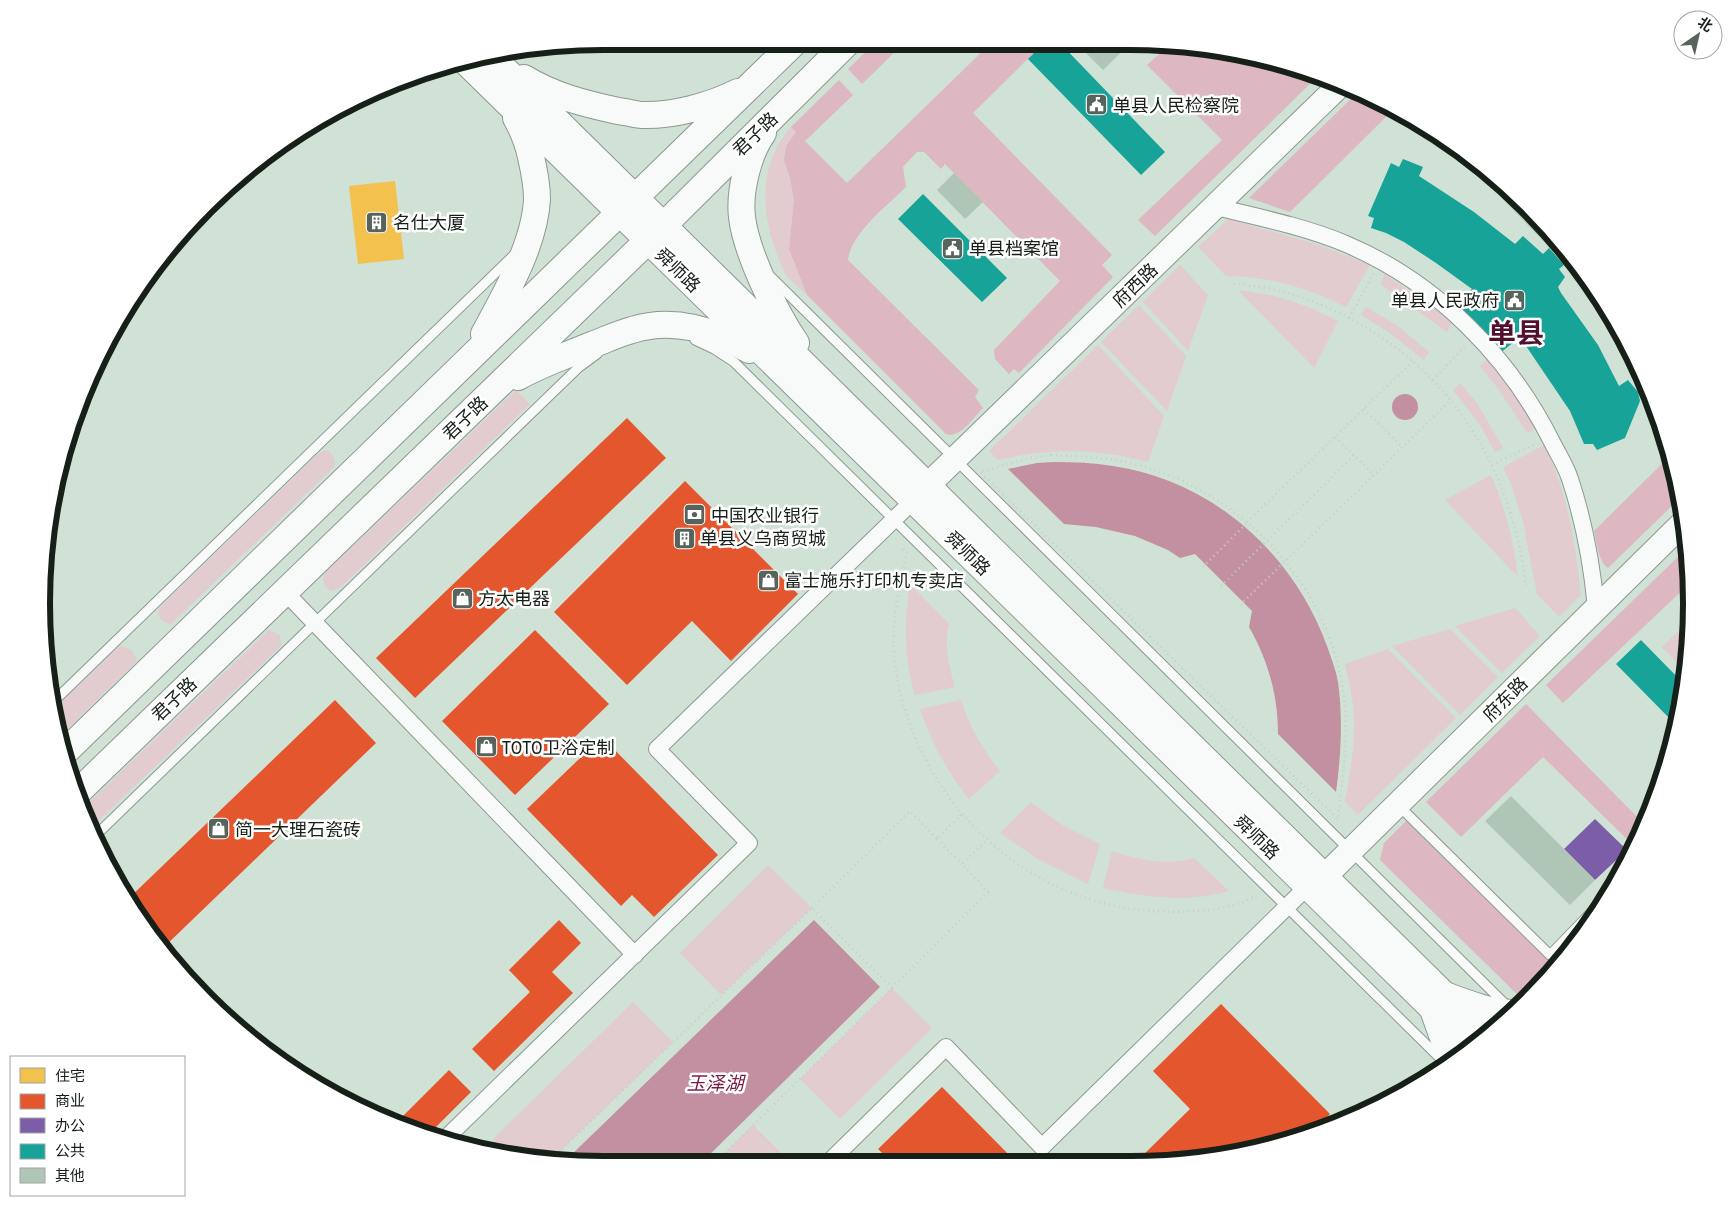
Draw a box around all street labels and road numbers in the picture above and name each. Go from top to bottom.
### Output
street label: 君子路 [727,106,783,162]
street label: 舜师路 [650,242,706,298]
street label: 府西路 [1107,257,1163,313]
street label: 君子路 [437,390,493,446]
street label: 舜师路 [940,525,996,581]
street label: 君子路 [146,671,202,727]
street label: 府东路 [1477,671,1533,727]
street label: 舜师路 [1229,809,1285,865]

